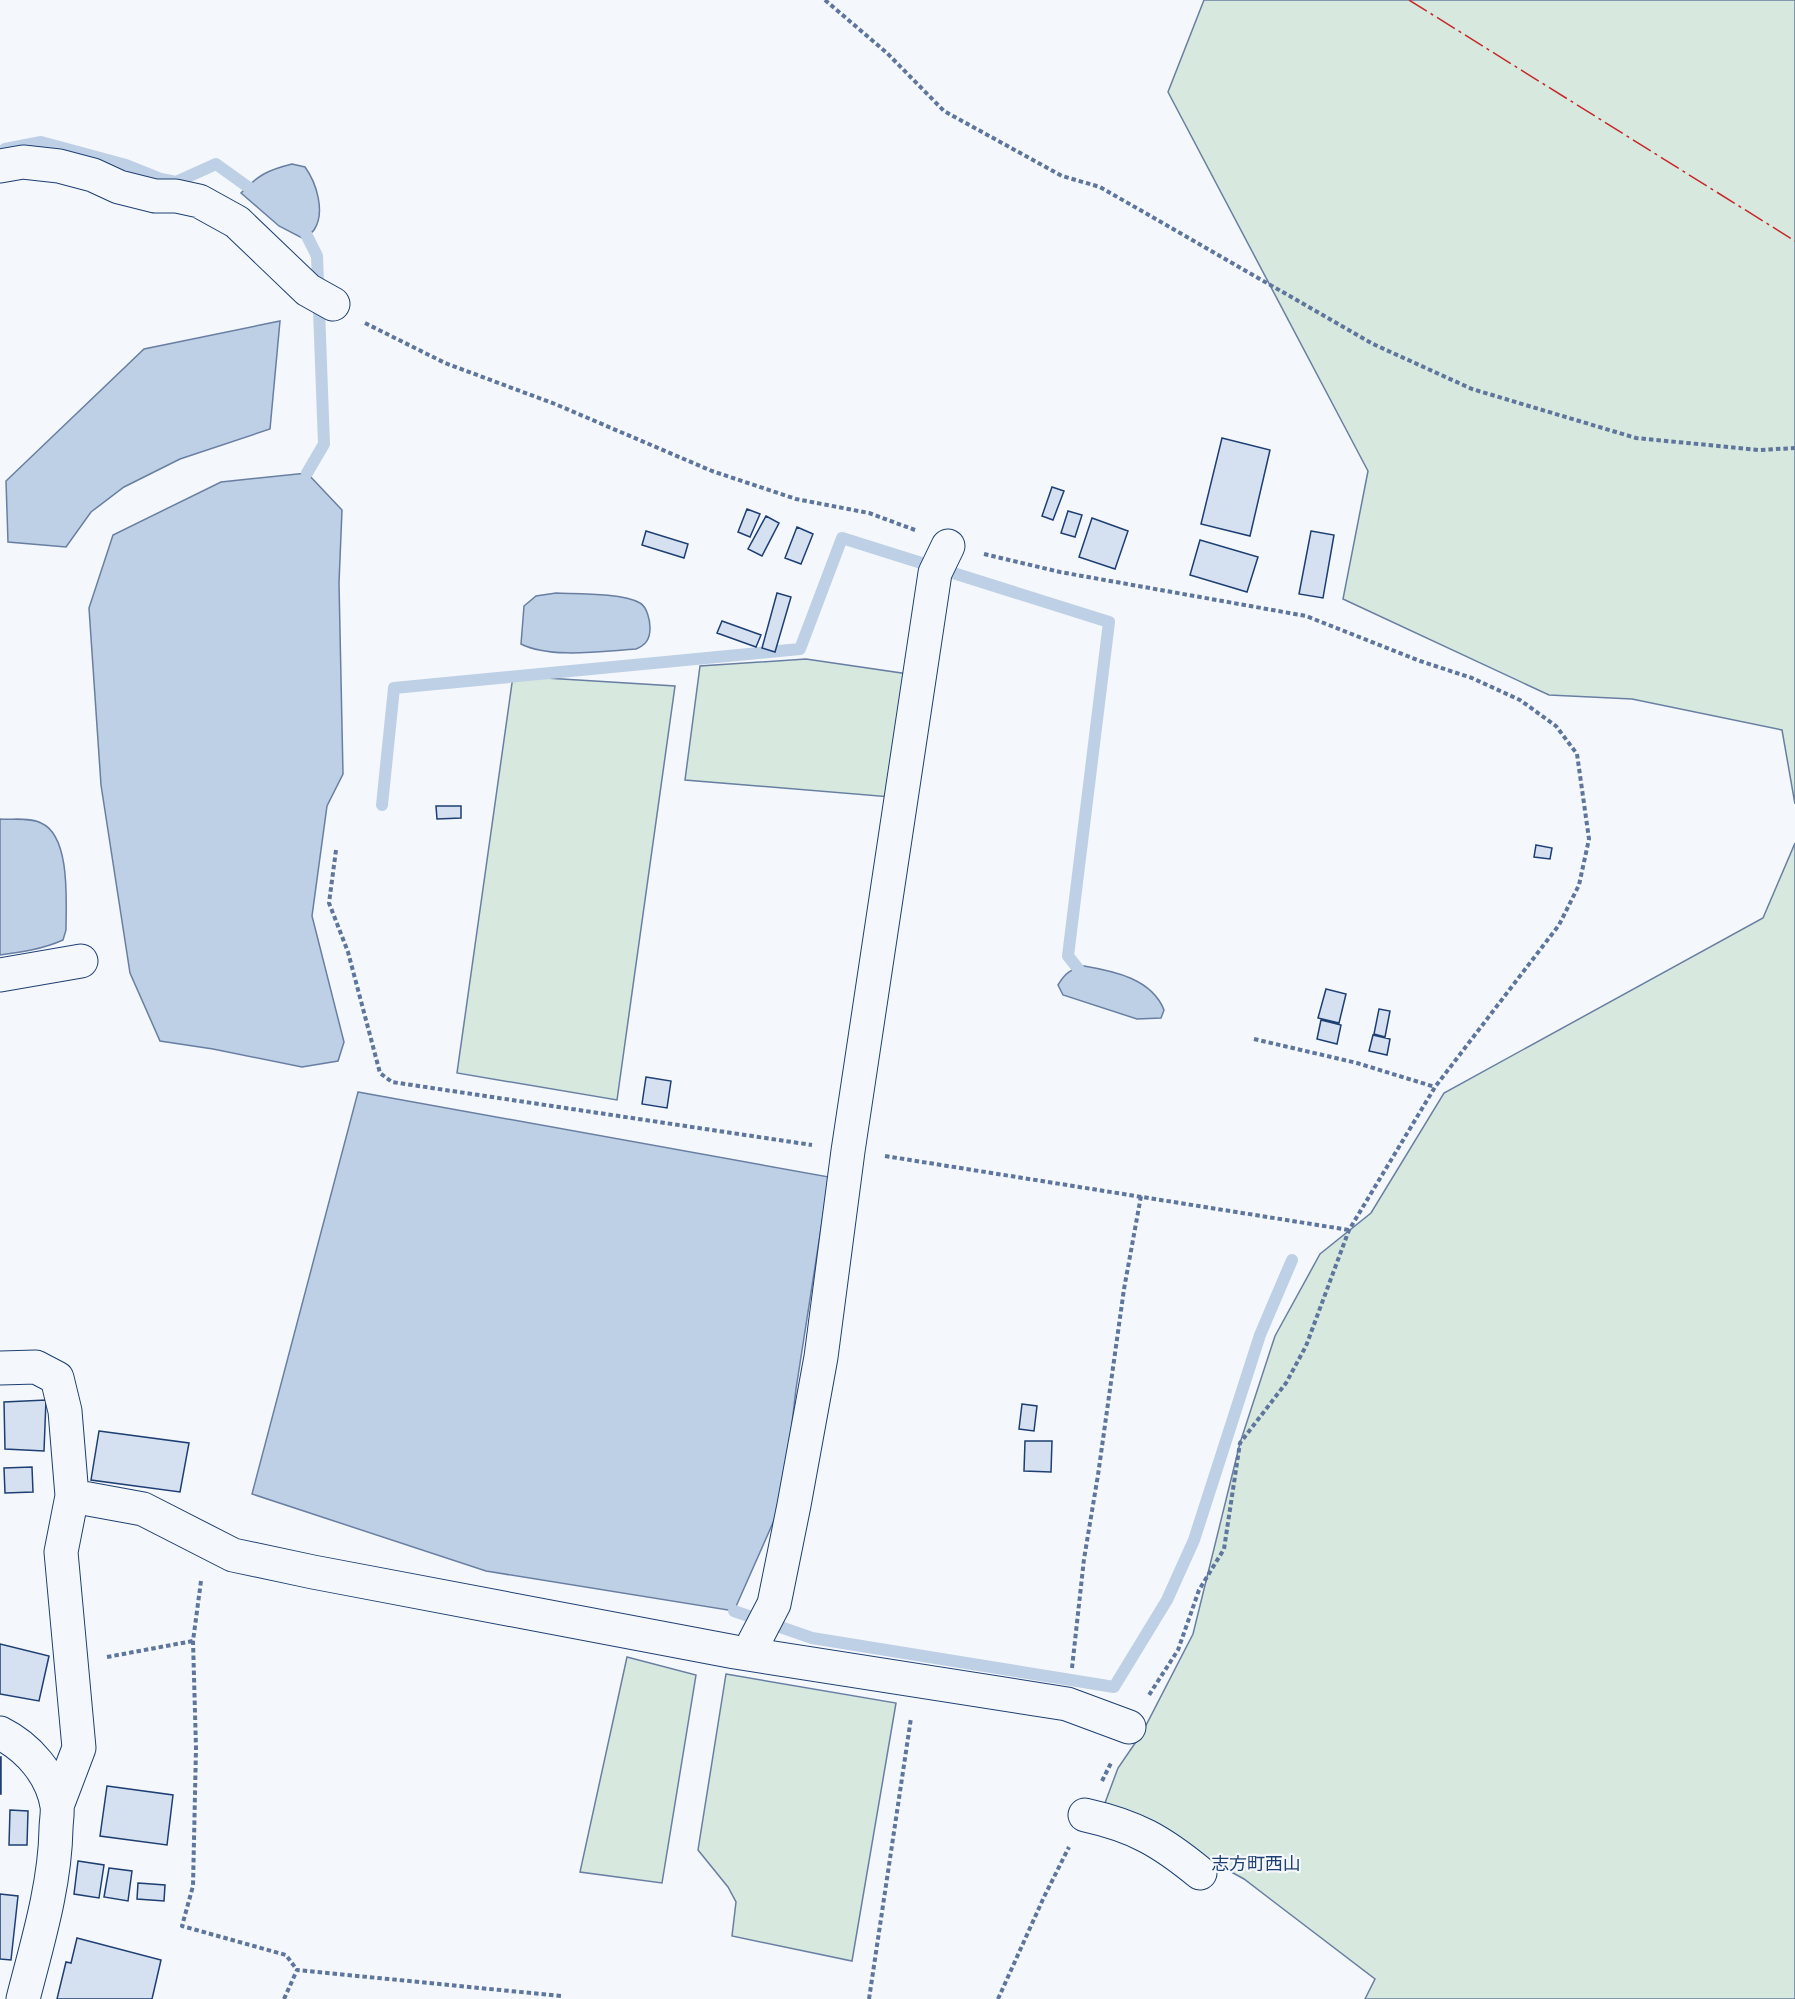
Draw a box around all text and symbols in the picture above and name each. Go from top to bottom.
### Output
district label: 志方町西山 [1211,1853,1301,1875]

